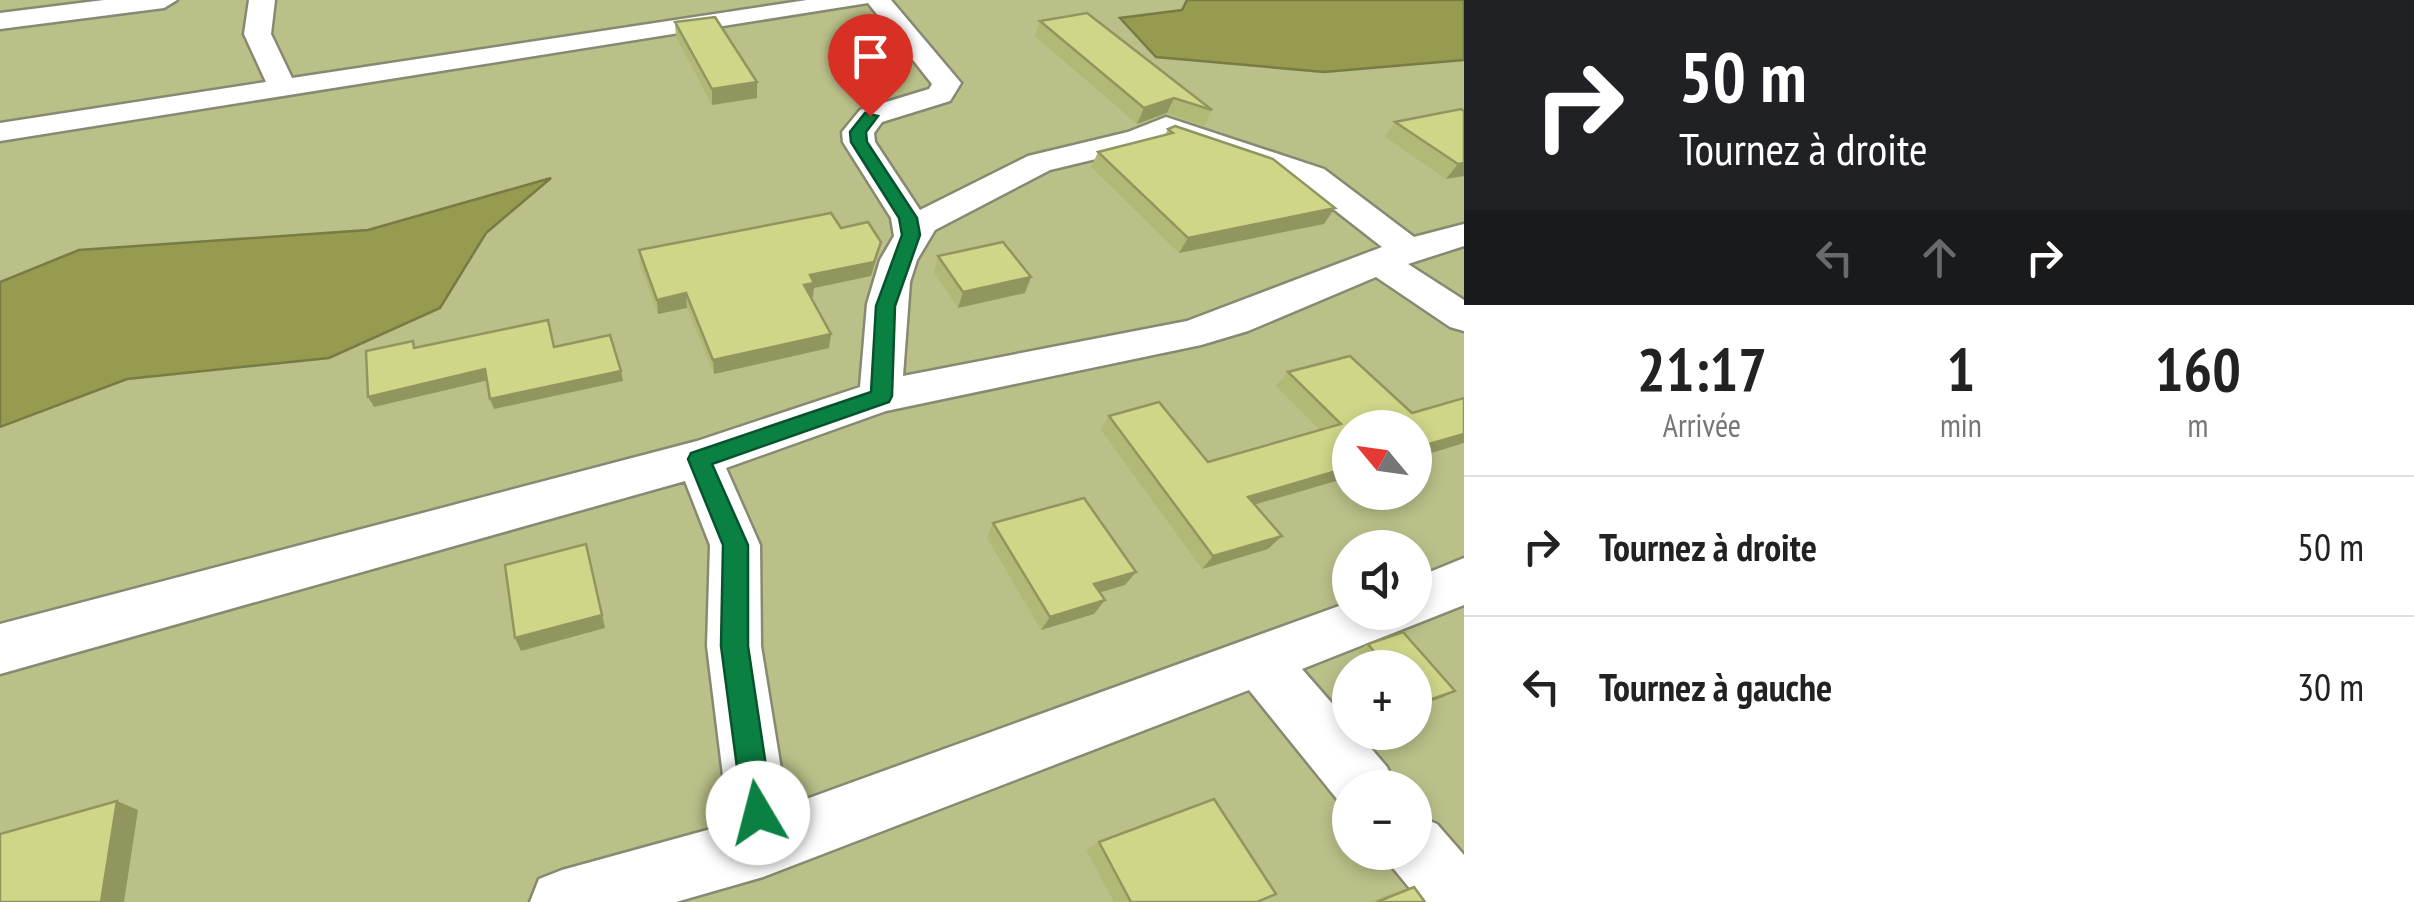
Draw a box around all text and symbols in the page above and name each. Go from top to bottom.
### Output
pin [828,14,913,117]
icon: arrive [843,29,898,84]
text: 50 m [1679,31,1807,121]
icon: right [1514,40,1644,170]
text: Tournez à droite [1679,119,1928,177]
icon: left [1807,230,1862,285]
icon: ahead [1912,230,1967,285]
icon: right [2017,230,2072,285]
text: 21:17 [1637,330,1767,408]
text: 1 [1947,330,1975,408]
text: 160 [2155,330,2241,408]
text: Arrivée [1663,404,1741,446]
text: min [1940,404,1982,446]
text: m [2187,404,2208,446]
north arrow [1332,410,1432,510]
map controls [1332,410,1432,870]
icon: right [1514,519,1569,574]
text: Tournez à droite [1599,522,1817,571]
text: 50 m [2297,522,2364,571]
button: sound [1332,530,1432,630]
button: + [1332,650,1432,750]
icon: left [1514,659,1569,714]
text: Tournez à gauche [1599,662,1832,711]
text: 30 m [2297,662,2364,711]
position arrow [706,761,810,865]
button: − [1332,770,1432,870]

